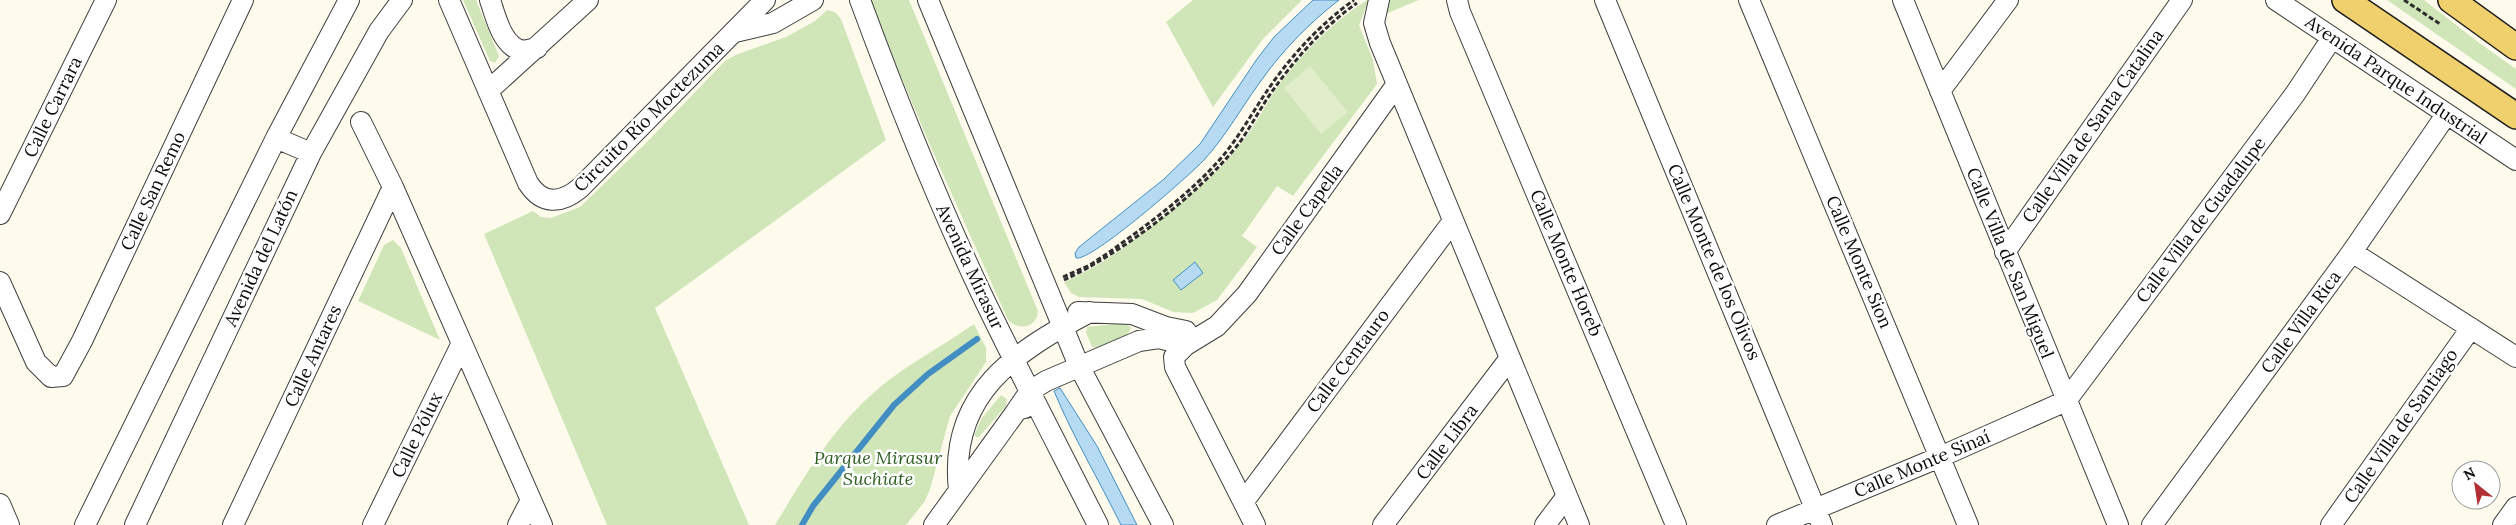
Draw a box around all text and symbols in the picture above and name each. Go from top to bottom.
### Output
street label: Avenida Parque Industrial [2300,10,2492,149]
street label: Calle Villa de Santa Catalina [2017,24,2168,227]
street label: Circuito Río Moctezuma [569,37,729,197]
street label: Calle Carrara [18,52,87,161]
street label: Calle San Remo [115,128,190,254]
street label: Calle Villa de Guadalupe [2131,132,2271,307]
street label: Calle Capella [1266,159,1348,260]
street label: Calle Monte de los Olivos [1663,160,1766,363]
street label: Calle Villa de San Miguel [1962,164,2059,362]
street label: Avenida del Latón [218,185,302,331]
street label: Calle Monte Horeb [1525,186,1608,340]
street label: Calle Monte Sion [1821,192,1898,332]
street label: Avenida Mirasur [931,199,1010,333]
street label: Calle Villa Rica [2256,266,2346,378]
street label: Calle Antares [279,301,346,411]
street label: Calle Centauro [1301,304,1394,417]
street label: Calle Villa de Santiago [2338,344,2463,508]
street label: Calle Pólux [386,388,447,481]
street label: Calle Libra [1411,399,1483,484]
street label: Calle Monte Sinaí [1850,424,1993,503]
park label: Parque Mirasur Suchiate [814,446,943,490]
north arrow [2451,460,2501,510]
text: N [2460,463,2479,484]

